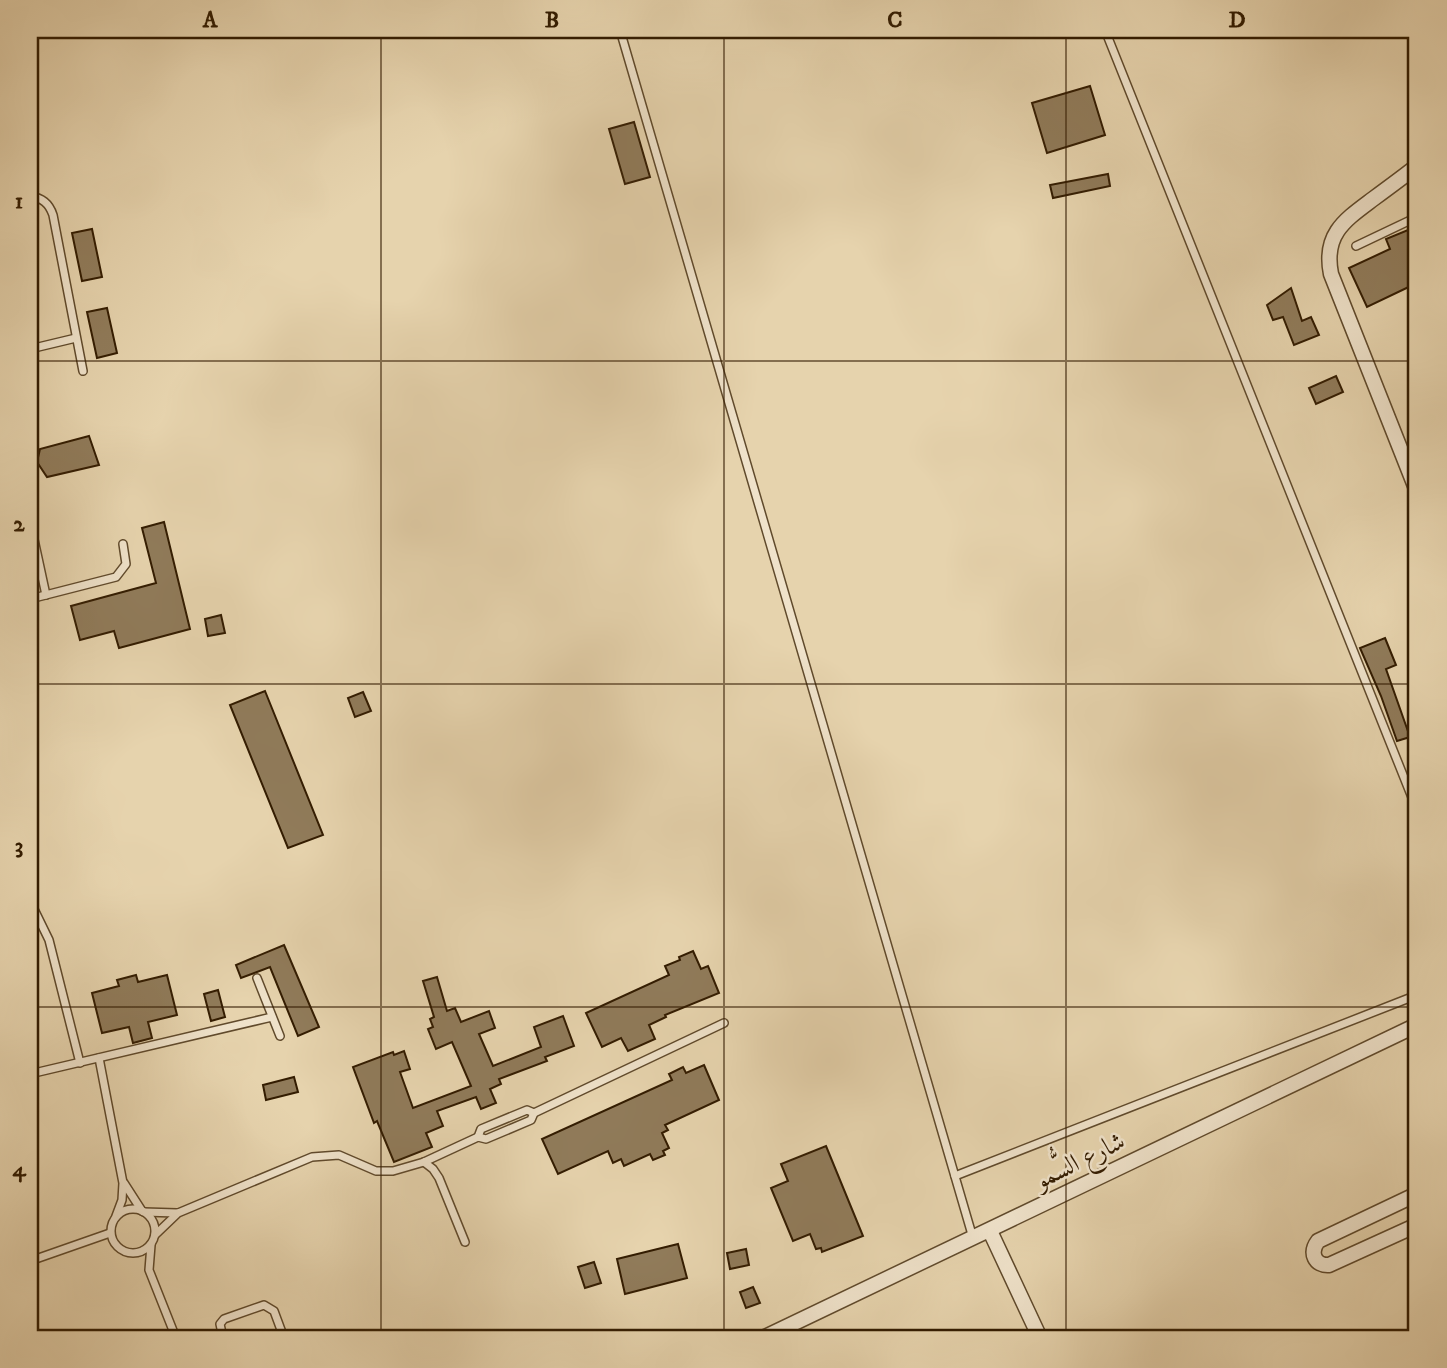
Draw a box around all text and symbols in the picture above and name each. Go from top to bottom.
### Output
text: A [202,6,219,35]
text: B [545,6,559,35]
text: C [887,6,903,35]
text: D [1228,6,1246,35]
text: 1 [15,187,23,216]
text: 2 [13,510,25,539]
text: 3 [15,832,23,861]
street label: شارع السُّمو [1022,1116,1132,1202]
text: 4 [12,1155,27,1184]

